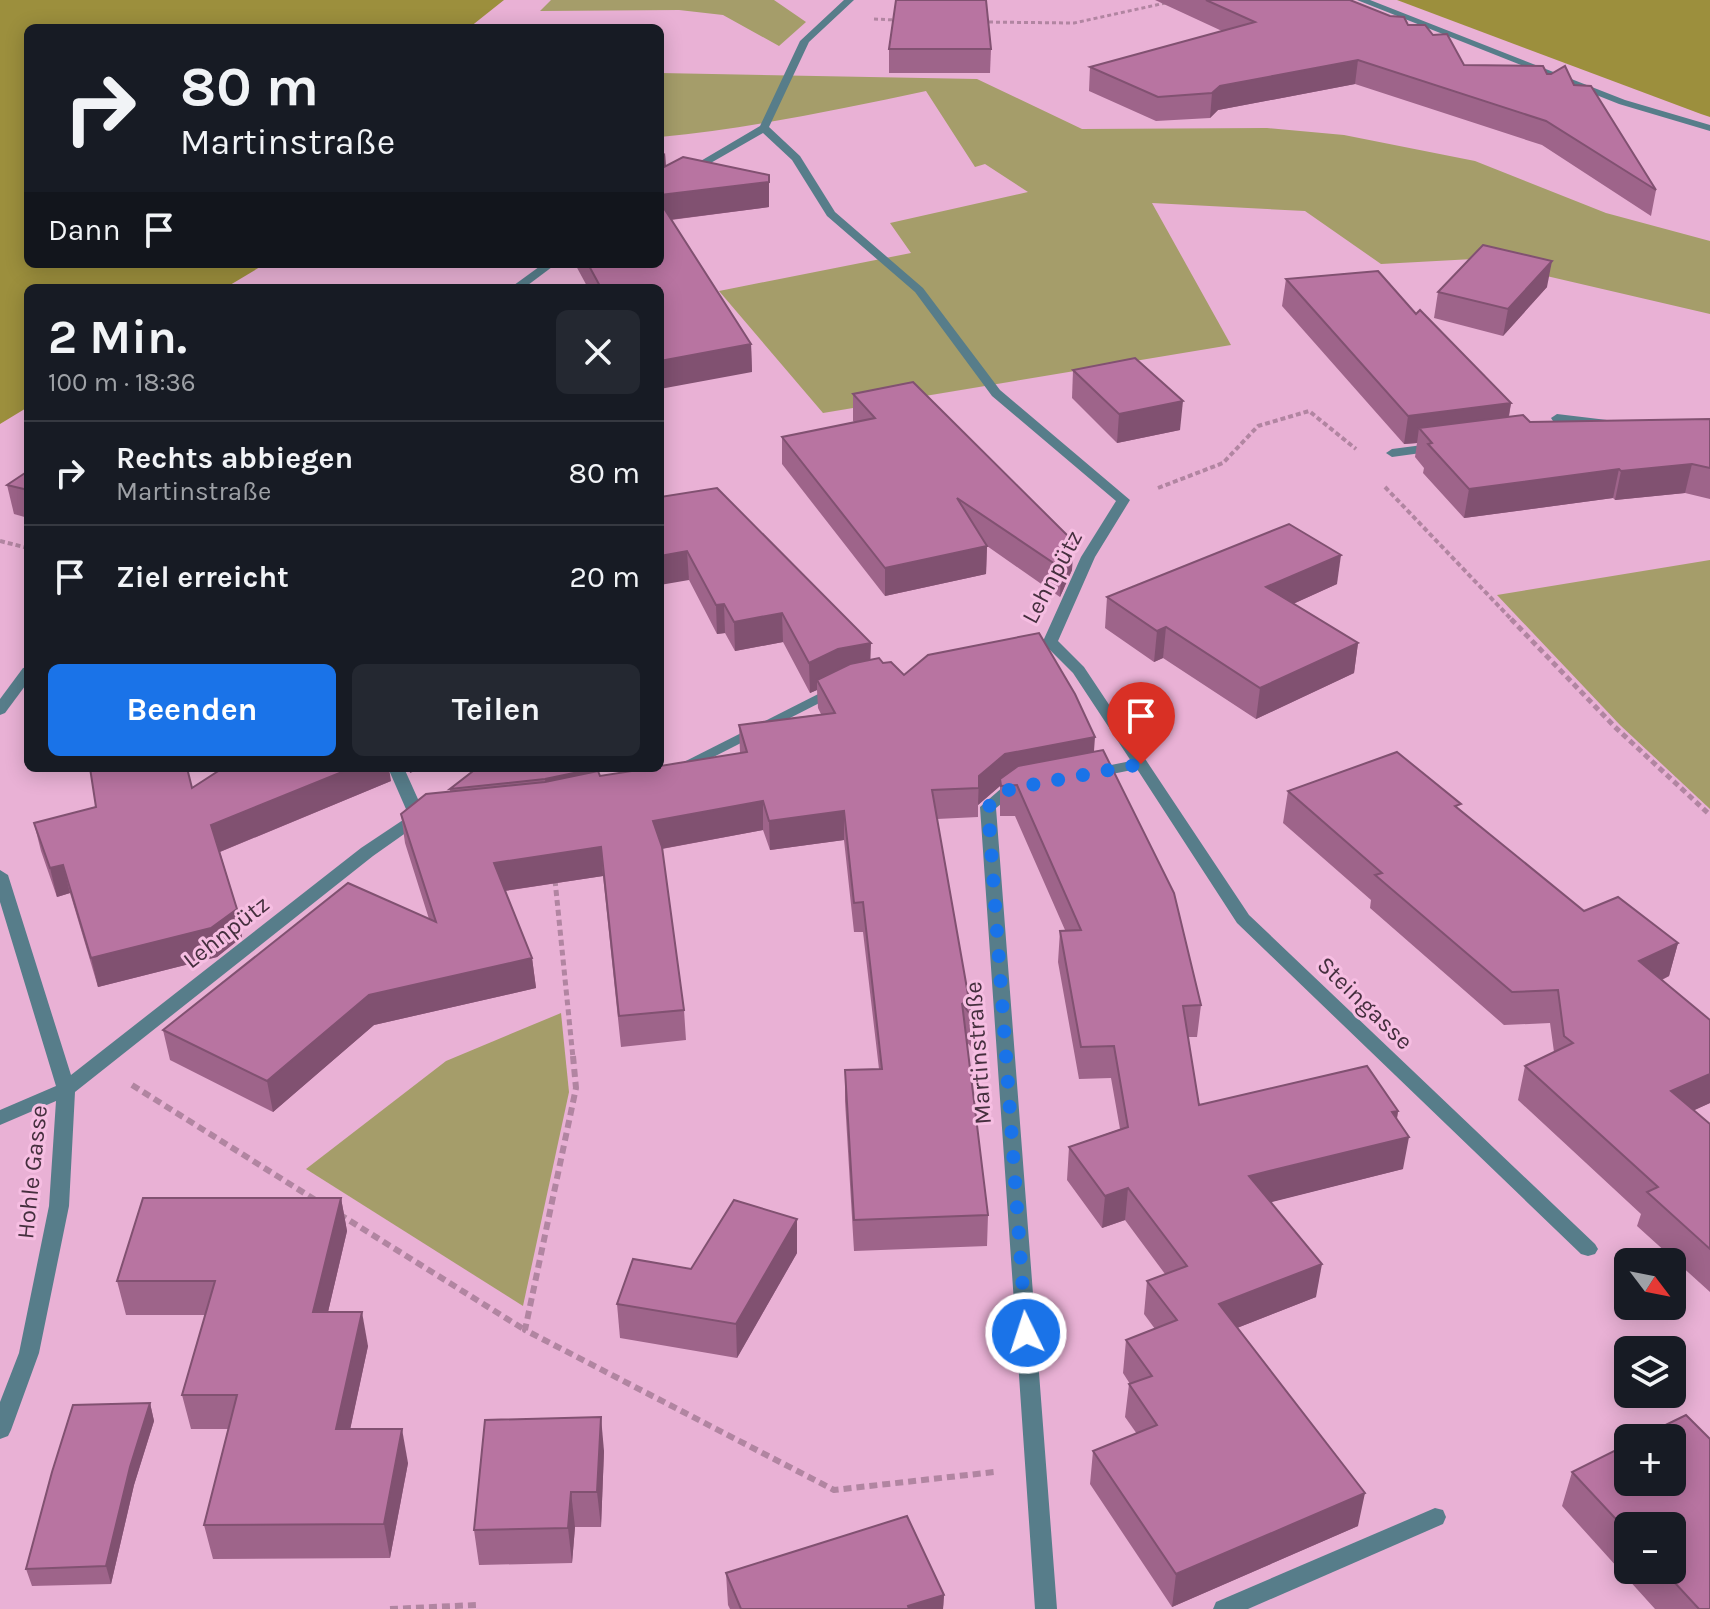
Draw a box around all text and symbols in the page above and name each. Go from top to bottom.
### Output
text: 80 m [180,54,319,119]
icon: right [48,56,152,160]
text: Martinstraße [180,121,395,163]
icon: arrive [137,208,181,252]
text: Dann [48,212,121,248]
text: 2 Min. [48,309,187,365]
button: close [556,310,640,394]
text: 100 m · 18:36 [48,367,196,398]
text: Rechts abbiegen [116,440,353,476]
icon: right [48,451,92,495]
text: 80 m [569,455,640,491]
text: Martinstraße [116,476,271,507]
street label: Lehnpütz [1016,526,1088,628]
icon: arrive [48,555,92,599]
text: Ziel erreicht [116,559,289,595]
text: 20 m [570,559,640,595]
button: Beenden [48,664,336,756]
button: Teilen [352,664,640,756]
pin [1107,682,1175,764]
icon: arrive [1119,694,1163,738]
street label: Lehnpütz [177,890,275,974]
street label: Steingasse [1311,951,1419,1055]
street label: Martinstraße [959,980,997,1126]
street label: Hohle Gasse [11,1104,53,1240]
north arrow [1614,1248,1686,1320]
map controls [1614,1248,1686,1584]
position arrow [984,1291,1068,1375]
button: layers [1614,1336,1686,1408]
button: + [1614,1424,1686,1496]
button: − [1614,1512,1686,1584]

